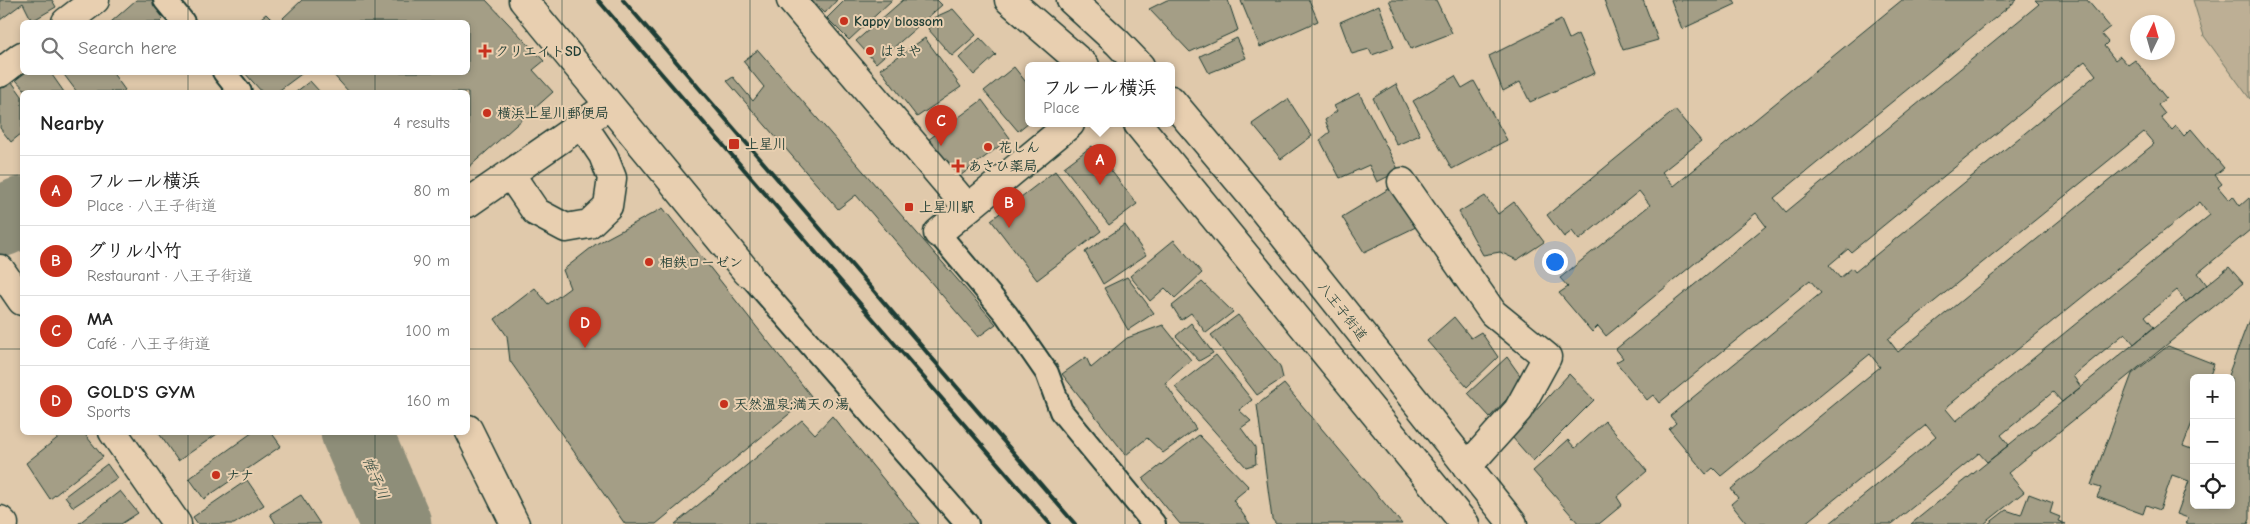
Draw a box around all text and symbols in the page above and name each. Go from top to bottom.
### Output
place label: Kappy blossom [854,13,943,30]
marker: Kappy blossom [838,15,850,27]
north arrow [2130,15,2175,60]
search box [20,20,470,75]
icon: search [38,34,66,62]
text: Search here [78,37,177,59]
place label: クリエイトSD [495,43,582,60]
place label: はまや [880,43,922,60]
marker: クリエイトSD [479,45,491,57]
marker: はまや [864,45,876,57]
popup [1025,62,1175,127]
text: フルール横浜 [1043,77,1157,99]
text: Place [1043,99,1080,117]
place label: 横浜上星川郵便局 [497,105,609,122]
pin: C [925,105,957,146]
marker: 横浜上星川郵便局 [481,107,493,119]
text: Nearby [40,111,104,135]
text: 4 results [393,114,450,132]
place label: 上星川 [745,136,787,153]
marker: 上星川 [727,137,741,151]
place label: 花しん [998,139,1040,156]
marker: 花しん [982,141,994,153]
pin: A [1084,144,1116,185]
place label: あさひ薬局 [968,158,1038,175]
marker: あさひ薬局 [952,160,964,172]
text: フルール横浜 [87,170,201,192]
text: A [52,182,60,200]
text: 80 m [413,182,450,200]
pin: B [993,187,1025,228]
text: Place · 八王子街道 [87,197,217,215]
place label: 上星川駅 [919,199,975,216]
marker: 上星川駅 [903,201,915,213]
text: グリル小竹 [87,240,182,262]
your location [1542,249,1568,275]
text: B [51,252,61,270]
text: 90 m [413,252,450,270]
place label: 相鉄ローゼン [659,254,743,271]
marker: 相鉄ローゼン [643,256,655,268]
text: Restaurant · 八王子街道 [87,267,253,285]
street label: 八王子街道 [1314,278,1371,344]
pin: D [569,307,601,348]
text: MA [87,308,113,330]
text: C [51,322,61,340]
text: 100 m [406,322,450,340]
text: Café · 八王子街道 [87,335,211,353]
map controls [2190,374,2235,509]
button: + [2190,374,2235,419]
text: GOLD'S GYM [87,381,195,403]
text: D [51,392,61,410]
text: 160 m [407,392,450,410]
place label: 天然温泉;満天の湯 [734,396,849,413]
marker: 天然温泉;満天の湯 [718,398,730,410]
text: Sports [87,403,130,421]
button: − [2190,419,2235,464]
water label: 帷子川 [359,454,393,502]
button: locate [2190,464,2235,509]
place label: ナナ [226,467,254,484]
marker: ナナ [210,469,222,481]

